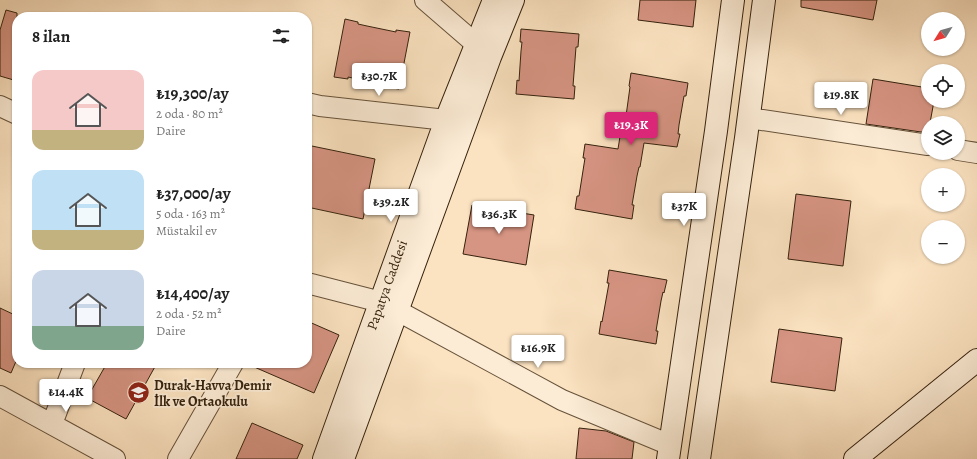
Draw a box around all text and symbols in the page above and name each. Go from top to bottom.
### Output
north arrow [921,12,965,56]
map controls [921,12,965,264]
text: 8 ilan [32,25,70,48]
icon: filters [270,25,292,47]
pin: ₺30.7K [346,63,412,97]
button: locate [921,64,965,108]
text: ₺30.7K [361,67,397,84]
text: ₺19,300/ay [156,82,229,105]
pin: ₺19.8K [808,82,874,116]
icon: home [64,86,112,134]
text: ₺19.8K [823,86,859,103]
text: 2 oda · 80 m² [156,105,223,122]
pin: ₺19.3K [598,112,664,146]
text: ₺19.3K [614,116,648,133]
button: layers [921,116,965,160]
text: Daire [156,122,186,139]
button: + [921,168,965,212]
text: ₺37,000/ay [156,182,231,205]
icon: home [64,186,112,234]
pin: ₺39.2K [358,189,424,223]
text: ₺39.2K [373,193,409,210]
pin: ₺37K [660,193,708,227]
text: ₺37K [671,197,697,214]
pin: ₺36.3K [466,201,532,235]
text: 5 oda · 163 m² [156,205,225,222]
text: ₺36.3K [481,205,517,222]
button: − [921,220,965,264]
text: Müstakil ev [156,222,217,239]
street label: Papatya Caddesi [362,237,412,332]
text: ₺14,400/ay [156,282,229,305]
icon: home [64,286,112,334]
text: 2 oda · 52 m² [156,305,221,322]
text: Daire [156,322,186,339]
pin: ₺16.9K [505,335,571,369]
text: ₺16.9K [520,339,556,356]
place label: Durak-Havva Demir İlk ve Ortaokulu [154,376,272,411]
pin: ₺14.4K [33,379,99,413]
school or university icon: Durak-Havva Demir İlk ve Ortaokulu [125,380,151,406]
text: ₺14.4K [48,383,84,400]

